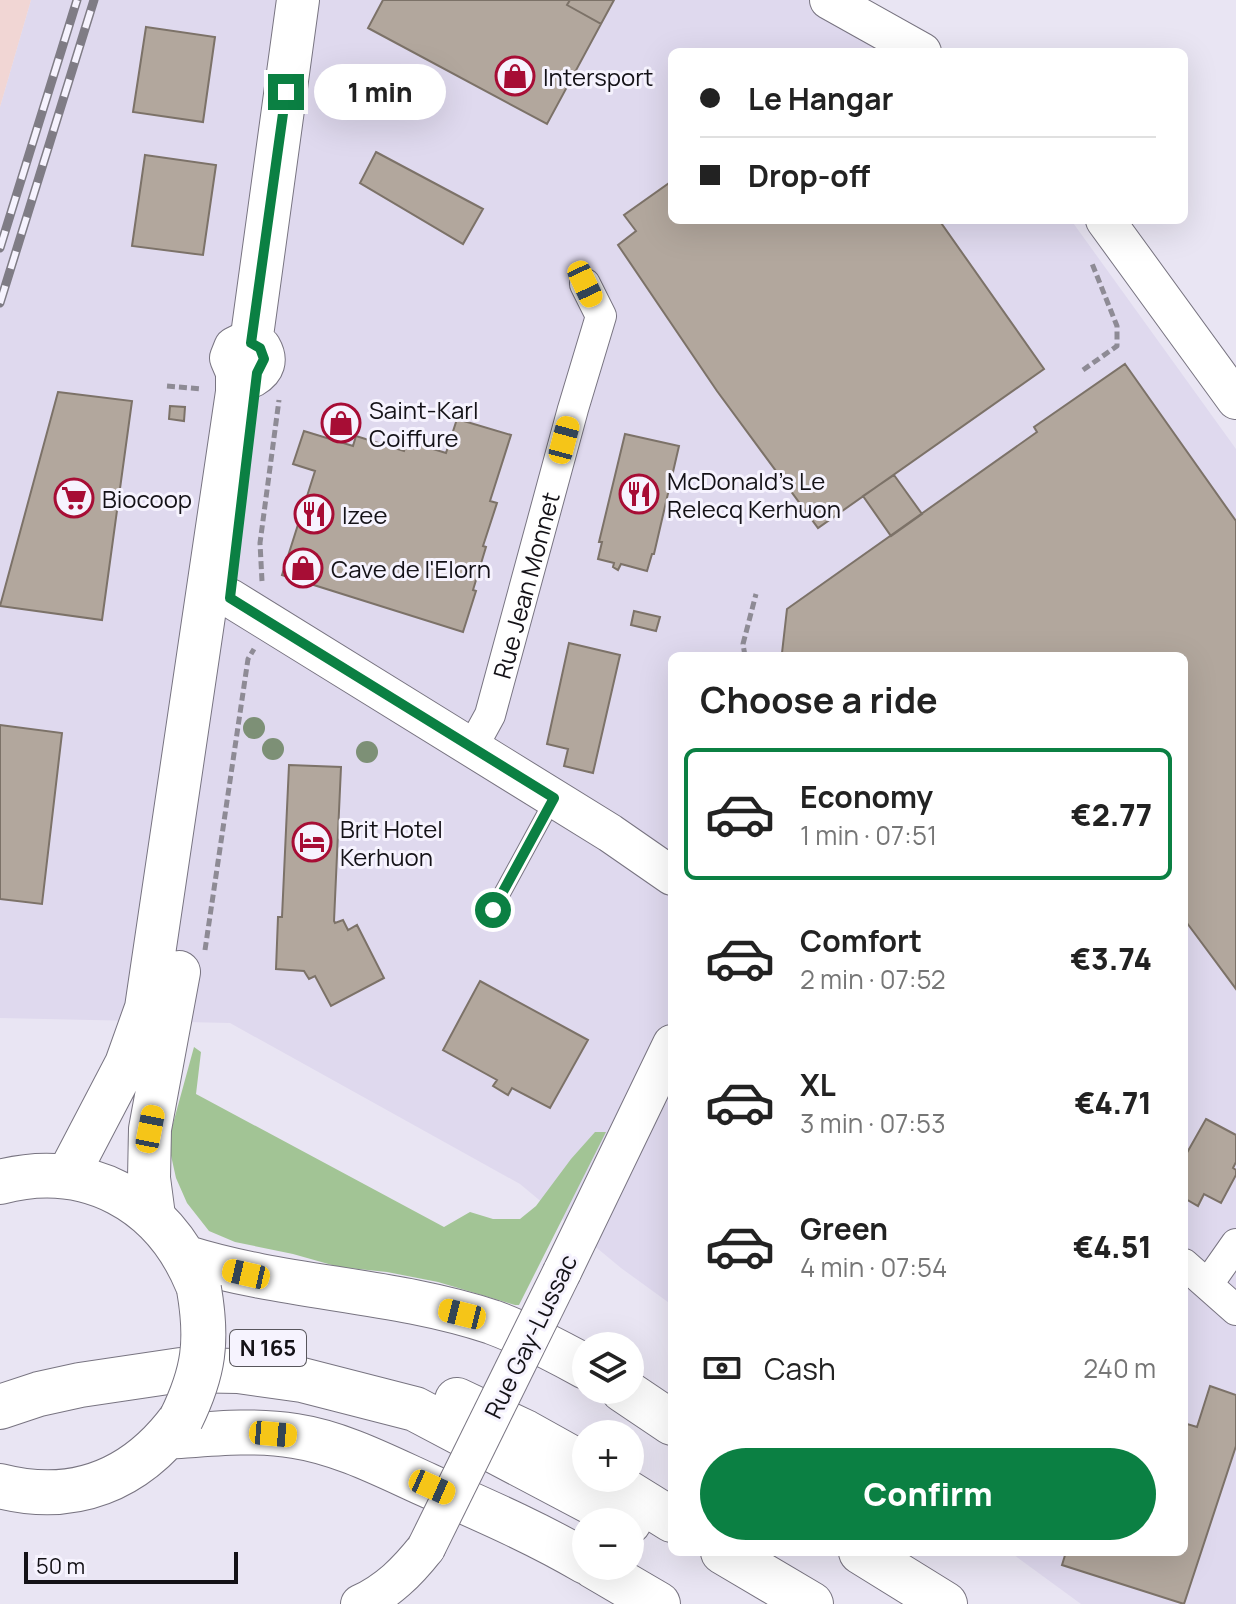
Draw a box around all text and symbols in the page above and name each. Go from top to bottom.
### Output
shop icon: Intersport [494,55,536,97]
place label: Intersport [543,60,653,93]
callout: 1 min [314,64,446,120]
route end [268,74,304,110]
text: 1 min [347,74,413,110]
text: Le Hangar [748,78,894,119]
text: Drop-off [748,155,870,196]
car [564,257,606,311]
place label: Saint-Karl Coiffure [369,393,479,454]
shop icon: Saint-Karl Coiffure [320,402,362,444]
car [546,414,582,466]
place label: McDonald's Le Relecq Kerhuon [667,464,841,525]
restaurant icon: McDonald's Le Relecq Kerhuon [618,473,660,515]
supermarket icon: Biocoop [53,477,95,519]
place label: Biocoop [102,482,192,515]
street label: Rue Jean Monnet [484,488,566,682]
restaurant icon: Izee [293,493,335,535]
place label: Izee [342,498,387,531]
shop icon: Cave de l'Elorn [282,547,324,589]
place label: Cave de l'Elorn [331,552,491,585]
text: Choose a ride [700,675,938,724]
text: Economy [800,776,933,817]
icon: car [704,778,776,850]
text: €2.77 [1071,794,1152,835]
place label: Brit Hotel Kerhuon [340,812,443,873]
text: 1 min · 07:51 [800,817,937,853]
hotel icon: Brit Hotel Kerhuon [291,821,333,863]
route start [475,892,511,928]
text: Comfort [800,920,922,961]
icon: car [704,922,776,994]
text: €3.74 [1070,938,1152,979]
text: 2 min · 07:52 [800,961,946,997]
text: XL [800,1064,836,1105]
icon: car [704,1066,776,1138]
text: €4.71 [1074,1082,1152,1123]
car [134,1103,166,1155]
text: 3 min · 07:53 [800,1105,946,1141]
text: Green [800,1208,888,1249]
icon: car [704,1210,776,1282]
text: €4.51 [1073,1226,1152,1267]
street label: Rue Gay-Lussac [476,1248,584,1424]
text: 4 min · 07:54 [800,1249,947,1285]
car [220,1257,272,1291]
car [436,1297,488,1331]
road number: N 165 [230,1330,306,1366]
map controls [572,1332,644,1580]
button: layers [572,1332,644,1404]
icon: cash [700,1346,744,1390]
text: Cash [764,1348,836,1389]
text: 240 m [1083,1350,1156,1386]
car [248,1420,298,1448]
button: + [572,1420,644,1492]
button: Confirm [700,1448,1156,1540]
car [405,1466,459,1508]
button: − [572,1508,644,1580]
scale bar [24,1548,238,1584]
text: 50 m [36,1551,85,1581]

